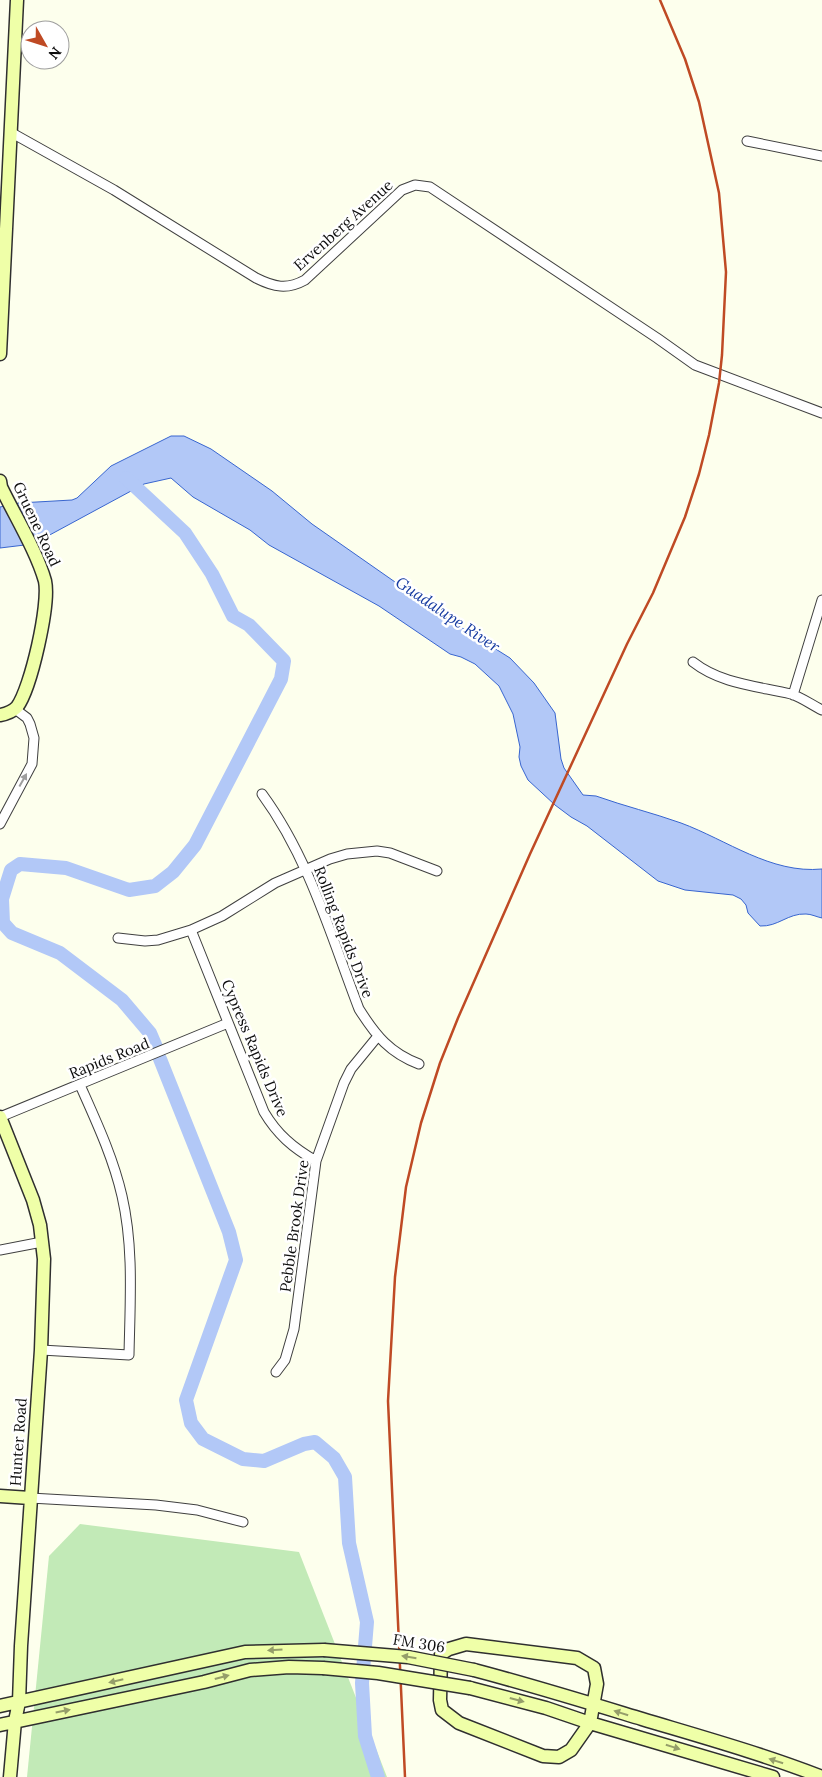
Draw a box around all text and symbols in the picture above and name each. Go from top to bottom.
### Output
north arrow [20,20,70,70]
text: N [45,43,66,63]
street label: Ervenberg Avenue [289,175,397,275]
street label: Gruene Road [9,479,65,569]
water label: Guadalupe River [392,572,505,657]
one-way arrow [19,773,27,788]
street label: Rolling Rapids Drive [310,863,378,1001]
street label: Cypress Rapids Drive [217,976,293,1120]
street label: Rapids Road [66,1033,152,1083]
street label: Pebble Brook Drive [275,1159,313,1293]
street label: Hunter Road [5,1397,31,1487]
street label: FM 306 [392,1630,446,1656]
one-way arrow [267,1647,283,1655]
one-way arrow [401,1653,417,1661]
one-way arrow [214,1673,229,1681]
one-way arrow [109,1677,124,1685]
one-way arrow [510,1696,525,1704]
one-way arrow [55,1707,71,1715]
one-way arrow [613,1708,628,1716]
one-way arrow [665,1744,680,1752]
one-way arrow [768,1757,783,1765]

